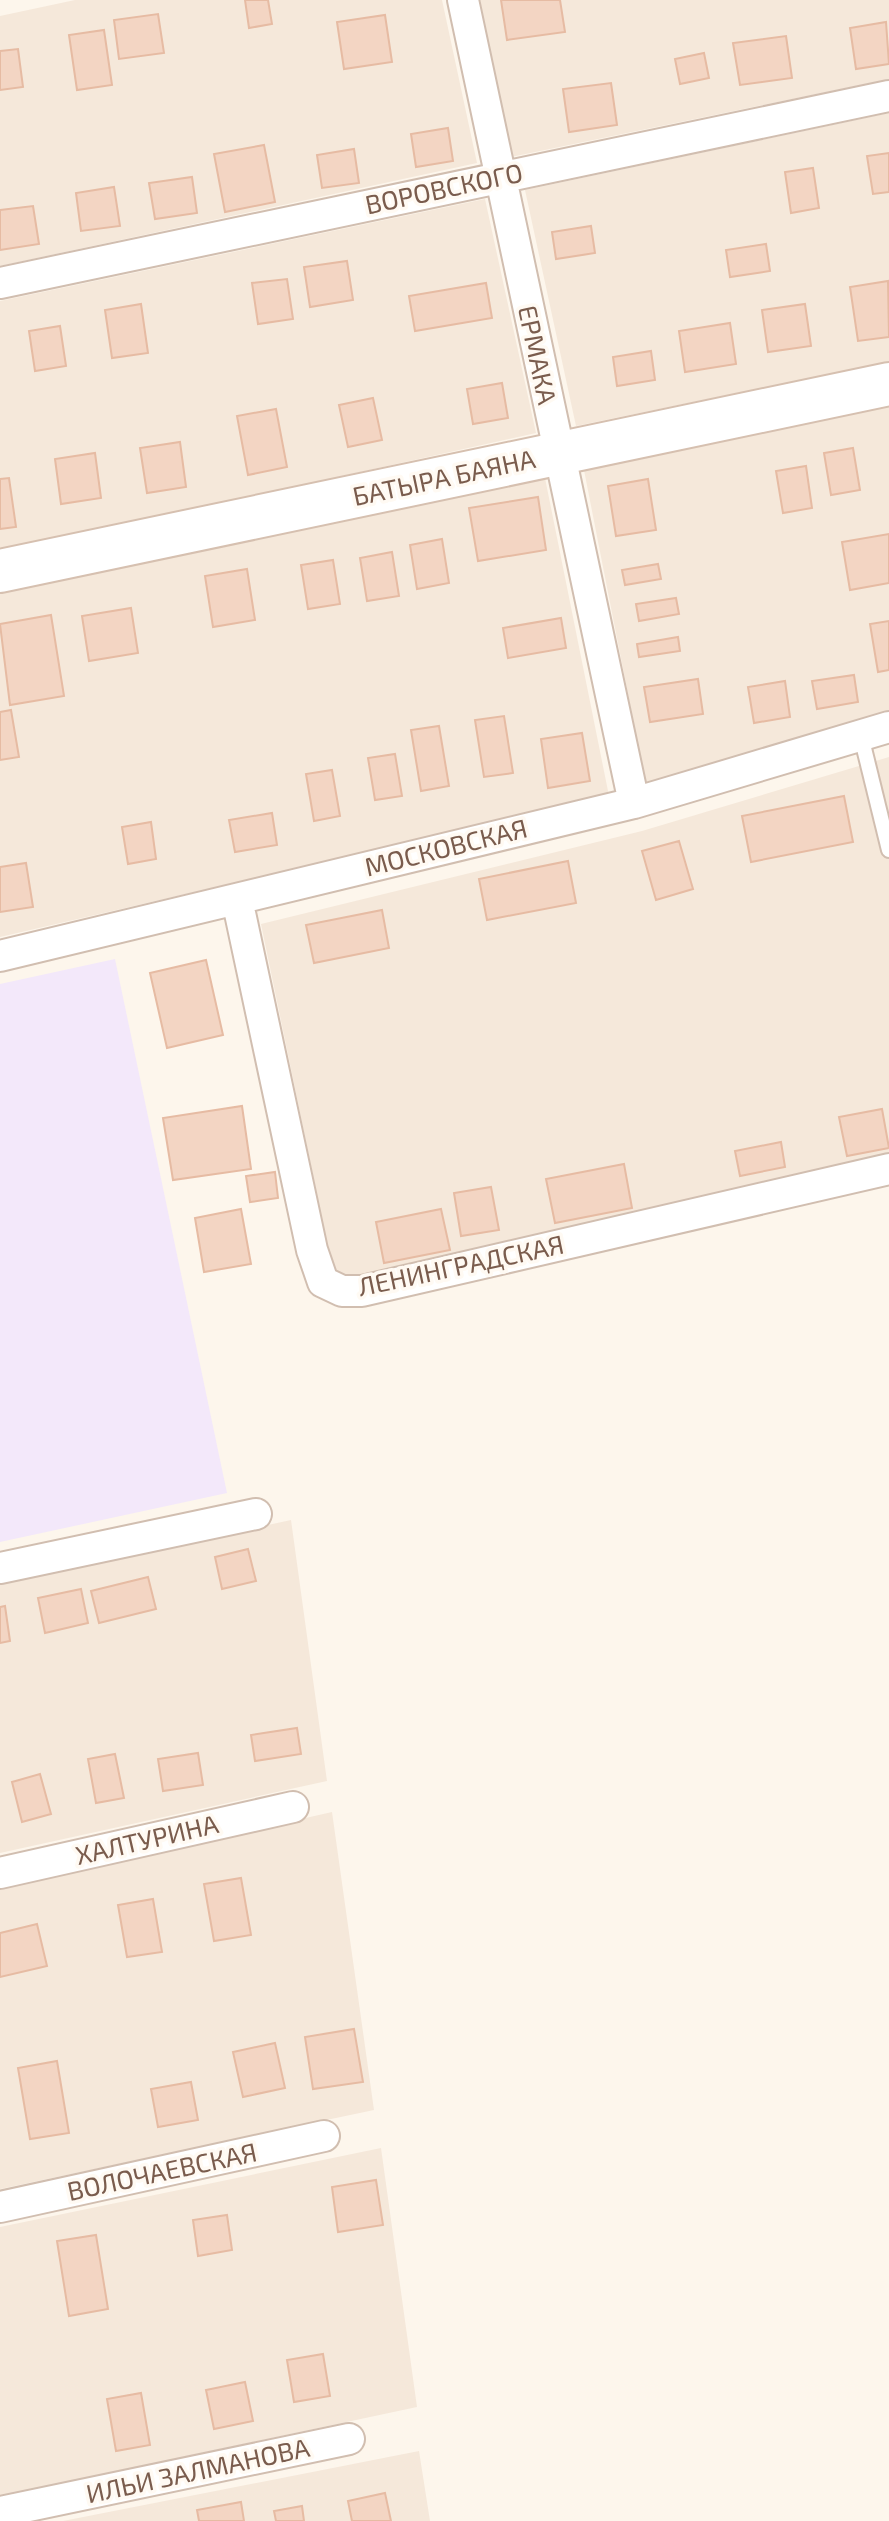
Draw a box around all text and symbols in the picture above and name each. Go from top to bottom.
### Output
street label: ВОРОВСКОГО [362,156,525,219]
street label: ЕРМАКА [513,302,564,407]
street label: БАТЫРА БАЯНА [350,442,538,511]
street label: МОСКОВСКАЯ [361,811,530,882]
street label: ЛЕНИНГРАДСКАЯ [355,1228,566,1301]
street label: ХАЛТУРИНА [72,1807,221,1870]
street label: ВОЛОЧАЕВСКАЯ [64,2135,259,2206]
street label: ИЛЬИ ЗАЛМАНОВА [83,2431,312,2508]

